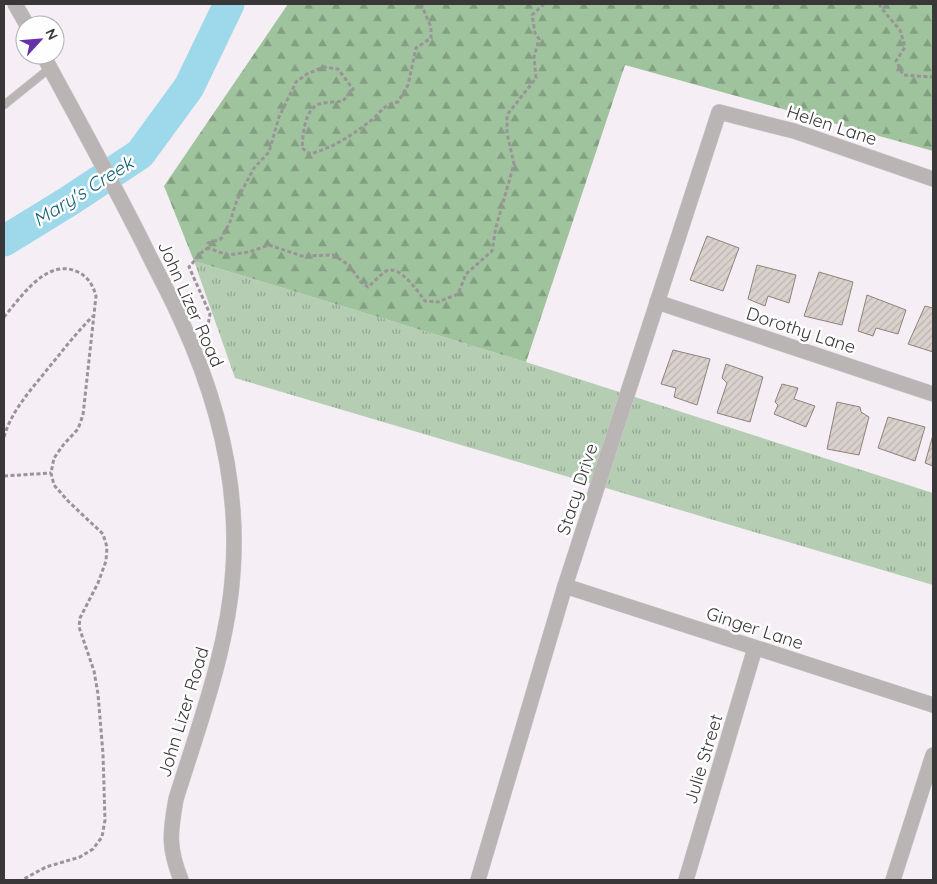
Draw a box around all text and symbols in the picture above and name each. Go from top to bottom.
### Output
north arrow [15,15,65,65]
text: N [41,26,62,43]
street label: Helen Lane [784,100,880,150]
water label: Mary's Creek [28,150,139,231]
street label: John Lizer Road [153,238,229,370]
street label: Dorothy Lane [743,301,859,359]
street label: Stacy Drive [551,440,603,538]
street label: Ginger Lane [704,602,806,654]
street label: John Lizer Road [152,644,214,780]
street label: Julie Street [678,711,728,807]

